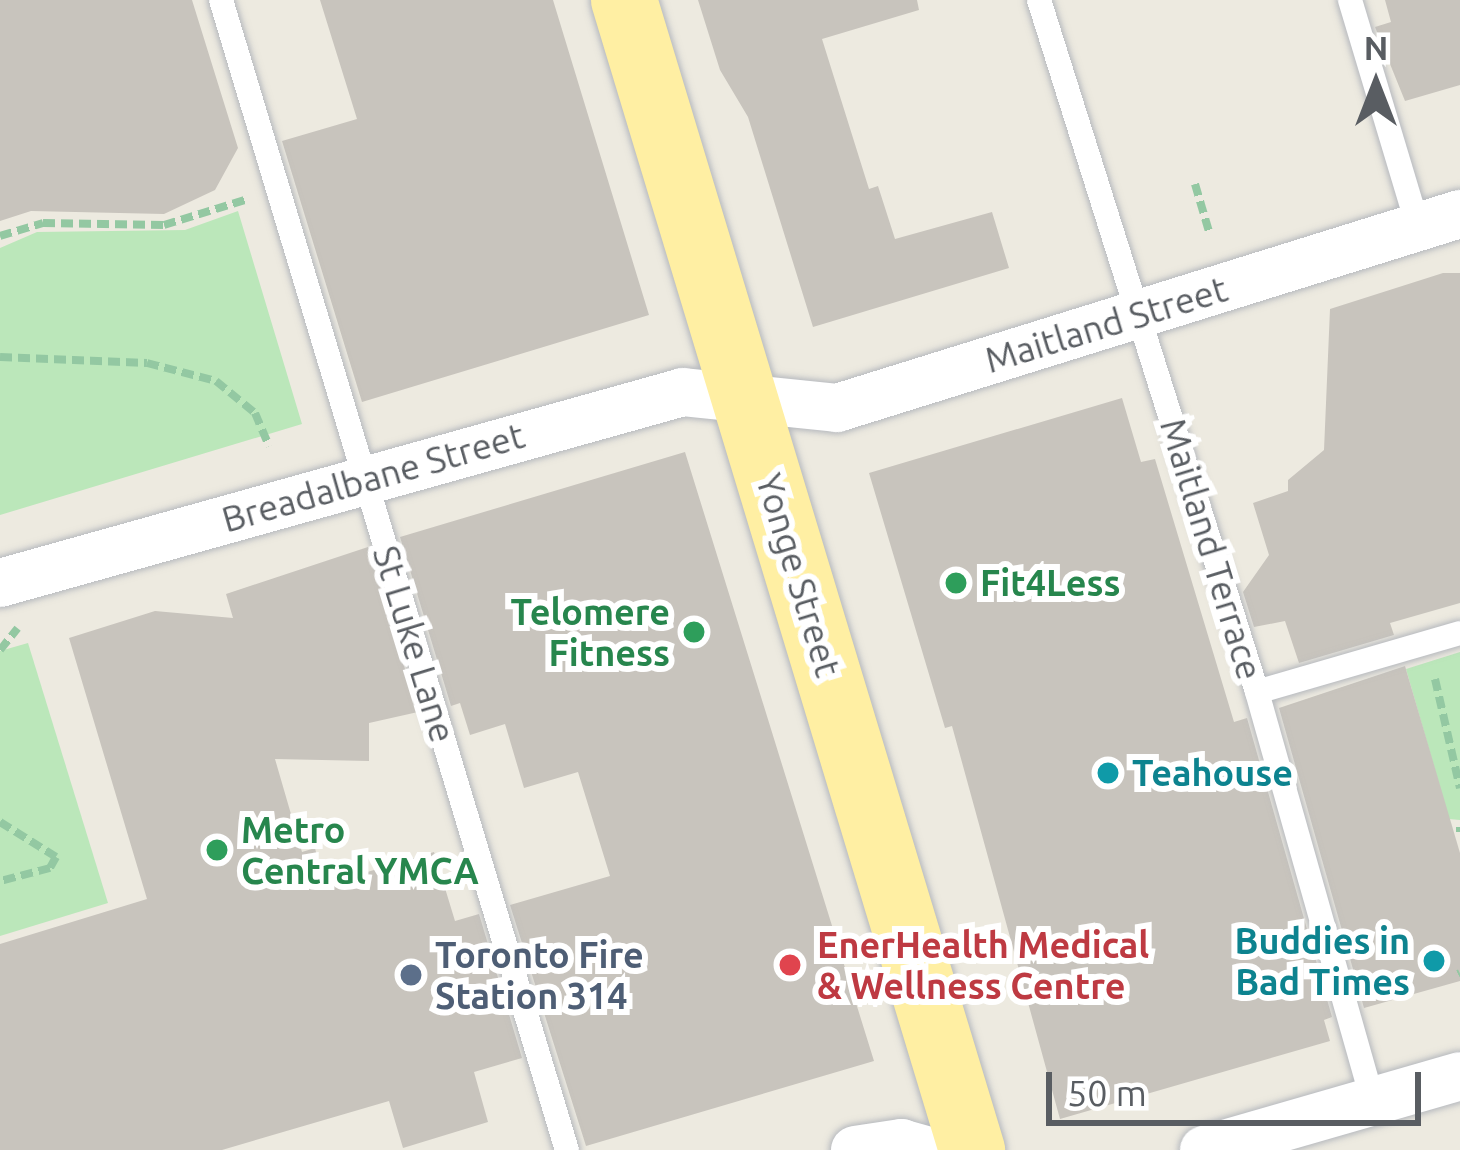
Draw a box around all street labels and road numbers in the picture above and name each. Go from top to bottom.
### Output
street label: Maitland Street [980,267,1232,381]
street label: Breadalbane Street [217,413,529,541]
street label: Maitland Terrace [1152,413,1272,685]
street label: Yonge Street [748,468,850,682]
street label: St Luke Lane [365,541,465,747]

